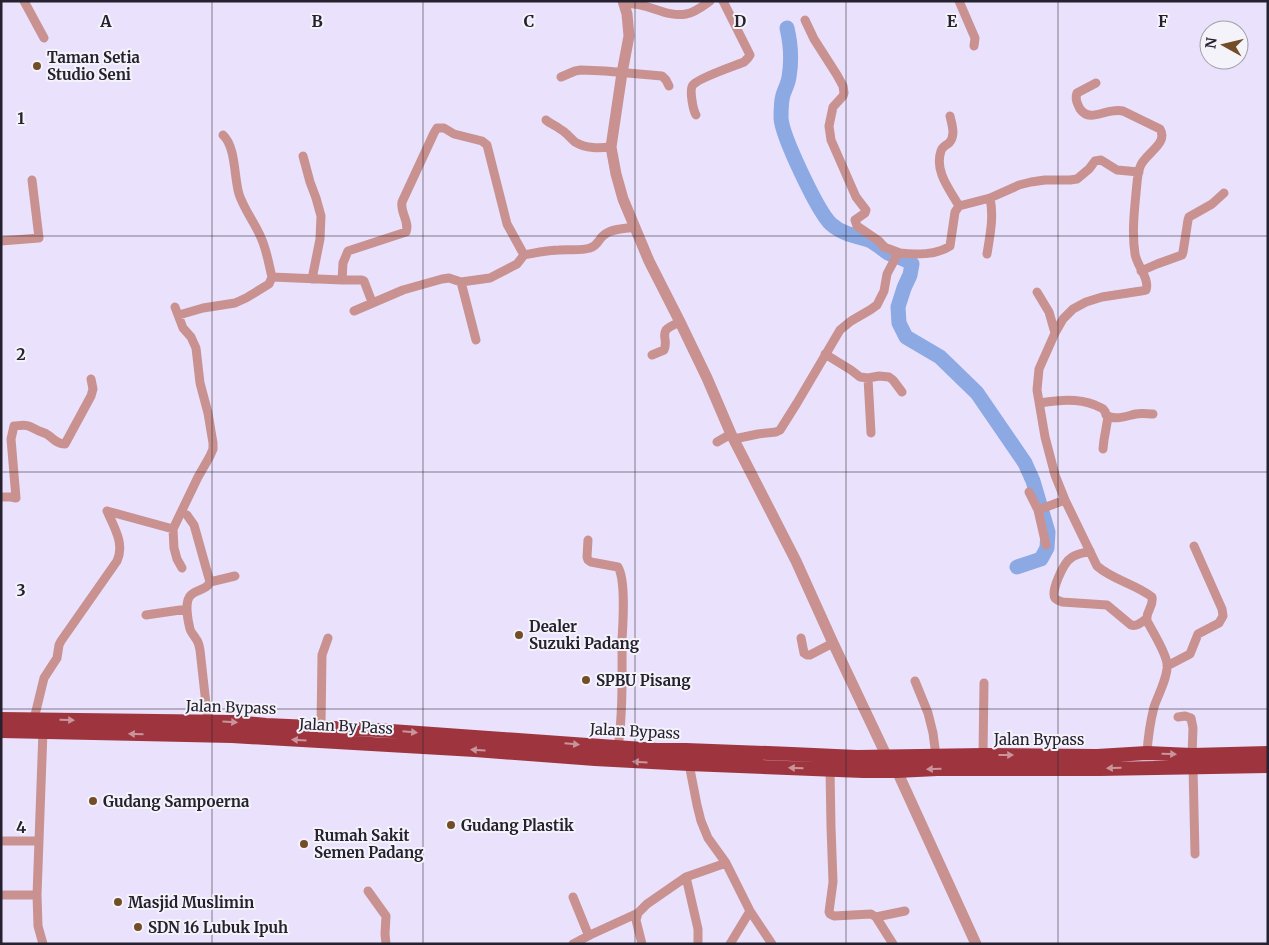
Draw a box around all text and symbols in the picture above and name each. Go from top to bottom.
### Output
text: A [99,11,112,31]
text: B [311,11,323,31]
text: C [524,11,534,31]
text: D [734,11,746,31]
text: E [947,11,958,31]
text: F [1158,11,1168,31]
north arrow [1199,20,1249,70]
text: N [1201,36,1221,50]
place label: Taman Setia Studio Seni [47,48,141,84]
marker: Taman Setia Studio Seni [31,60,43,72]
text: 1 [17,108,25,128]
text: 2 [16,344,26,364]
text: 3 [16,580,26,600]
place label: Dealer Suzuki Padang [529,617,640,653]
marker: Dealer Suzuki Padang [513,629,525,641]
place label: SPBU Pisang [596,671,691,690]
marker: SPBU Pisang [580,674,592,686]
street label: Jalan Bypass [184,696,277,718]
street label: Jalan By Pass [298,714,393,738]
one-way arrow [60,716,76,724]
one-way arrow [222,719,238,727]
street label: Jalan Bypass [588,719,681,743]
one-way arrow [402,729,418,737]
one-way arrow [128,730,144,738]
street label: Jalan Bypass [993,730,1084,749]
one-way arrow [290,735,306,743]
one-way arrow [564,740,580,748]
one-way arrow [470,746,486,754]
one-way arrow [1161,750,1177,758]
one-way arrow [998,751,1014,759]
one-way arrow [632,757,648,765]
one-way arrow [788,764,804,772]
one-way arrow [1106,764,1122,772]
one-way arrow [926,766,942,774]
place label: Gudang Sampoerna [103,792,250,811]
marker: Gudang Sampoerna [87,795,99,807]
place label: Gudang Plastik [461,816,574,835]
text: 4 [16,817,26,837]
marker: Gudang Plastik [445,819,457,831]
place label: Rumah Sakit Semen Padang [314,826,424,862]
marker: Rumah Sakit Semen Padang [298,838,310,850]
place label: Masjid Muslimin [128,893,254,912]
marker: Masjid Muslimin [112,896,124,908]
place label: SDN 16 Lubuk Ipuh [148,918,288,937]
marker: SDN 16 Lubuk Ipuh [132,921,144,933]

